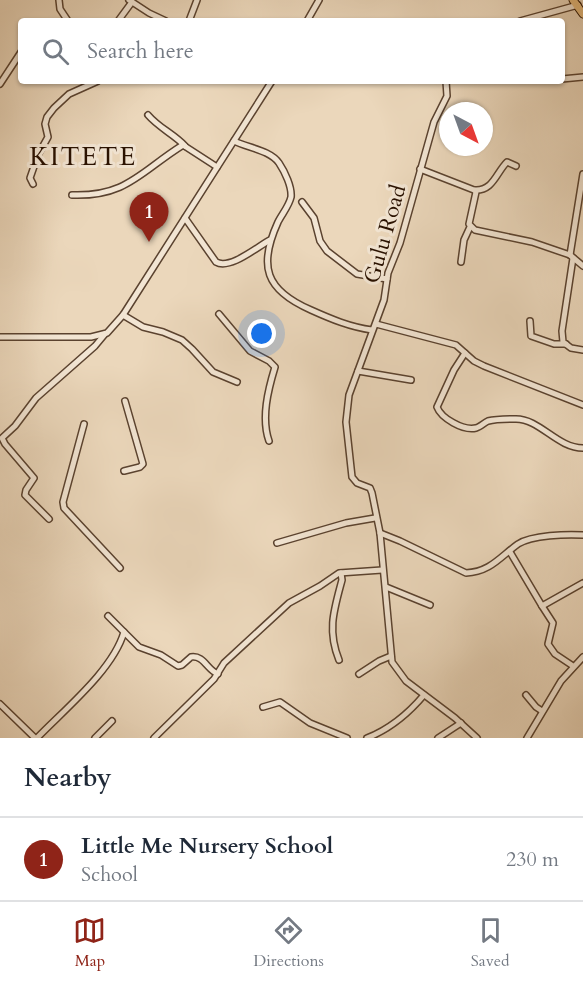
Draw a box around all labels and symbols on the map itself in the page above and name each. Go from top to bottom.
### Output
north arrow [439,102,493,156]
district label: KITETE [29,139,137,174]
street label: Gulu Road [357,181,413,287]
pin: 1 [130,192,168,242]
your location [247,319,276,348]

